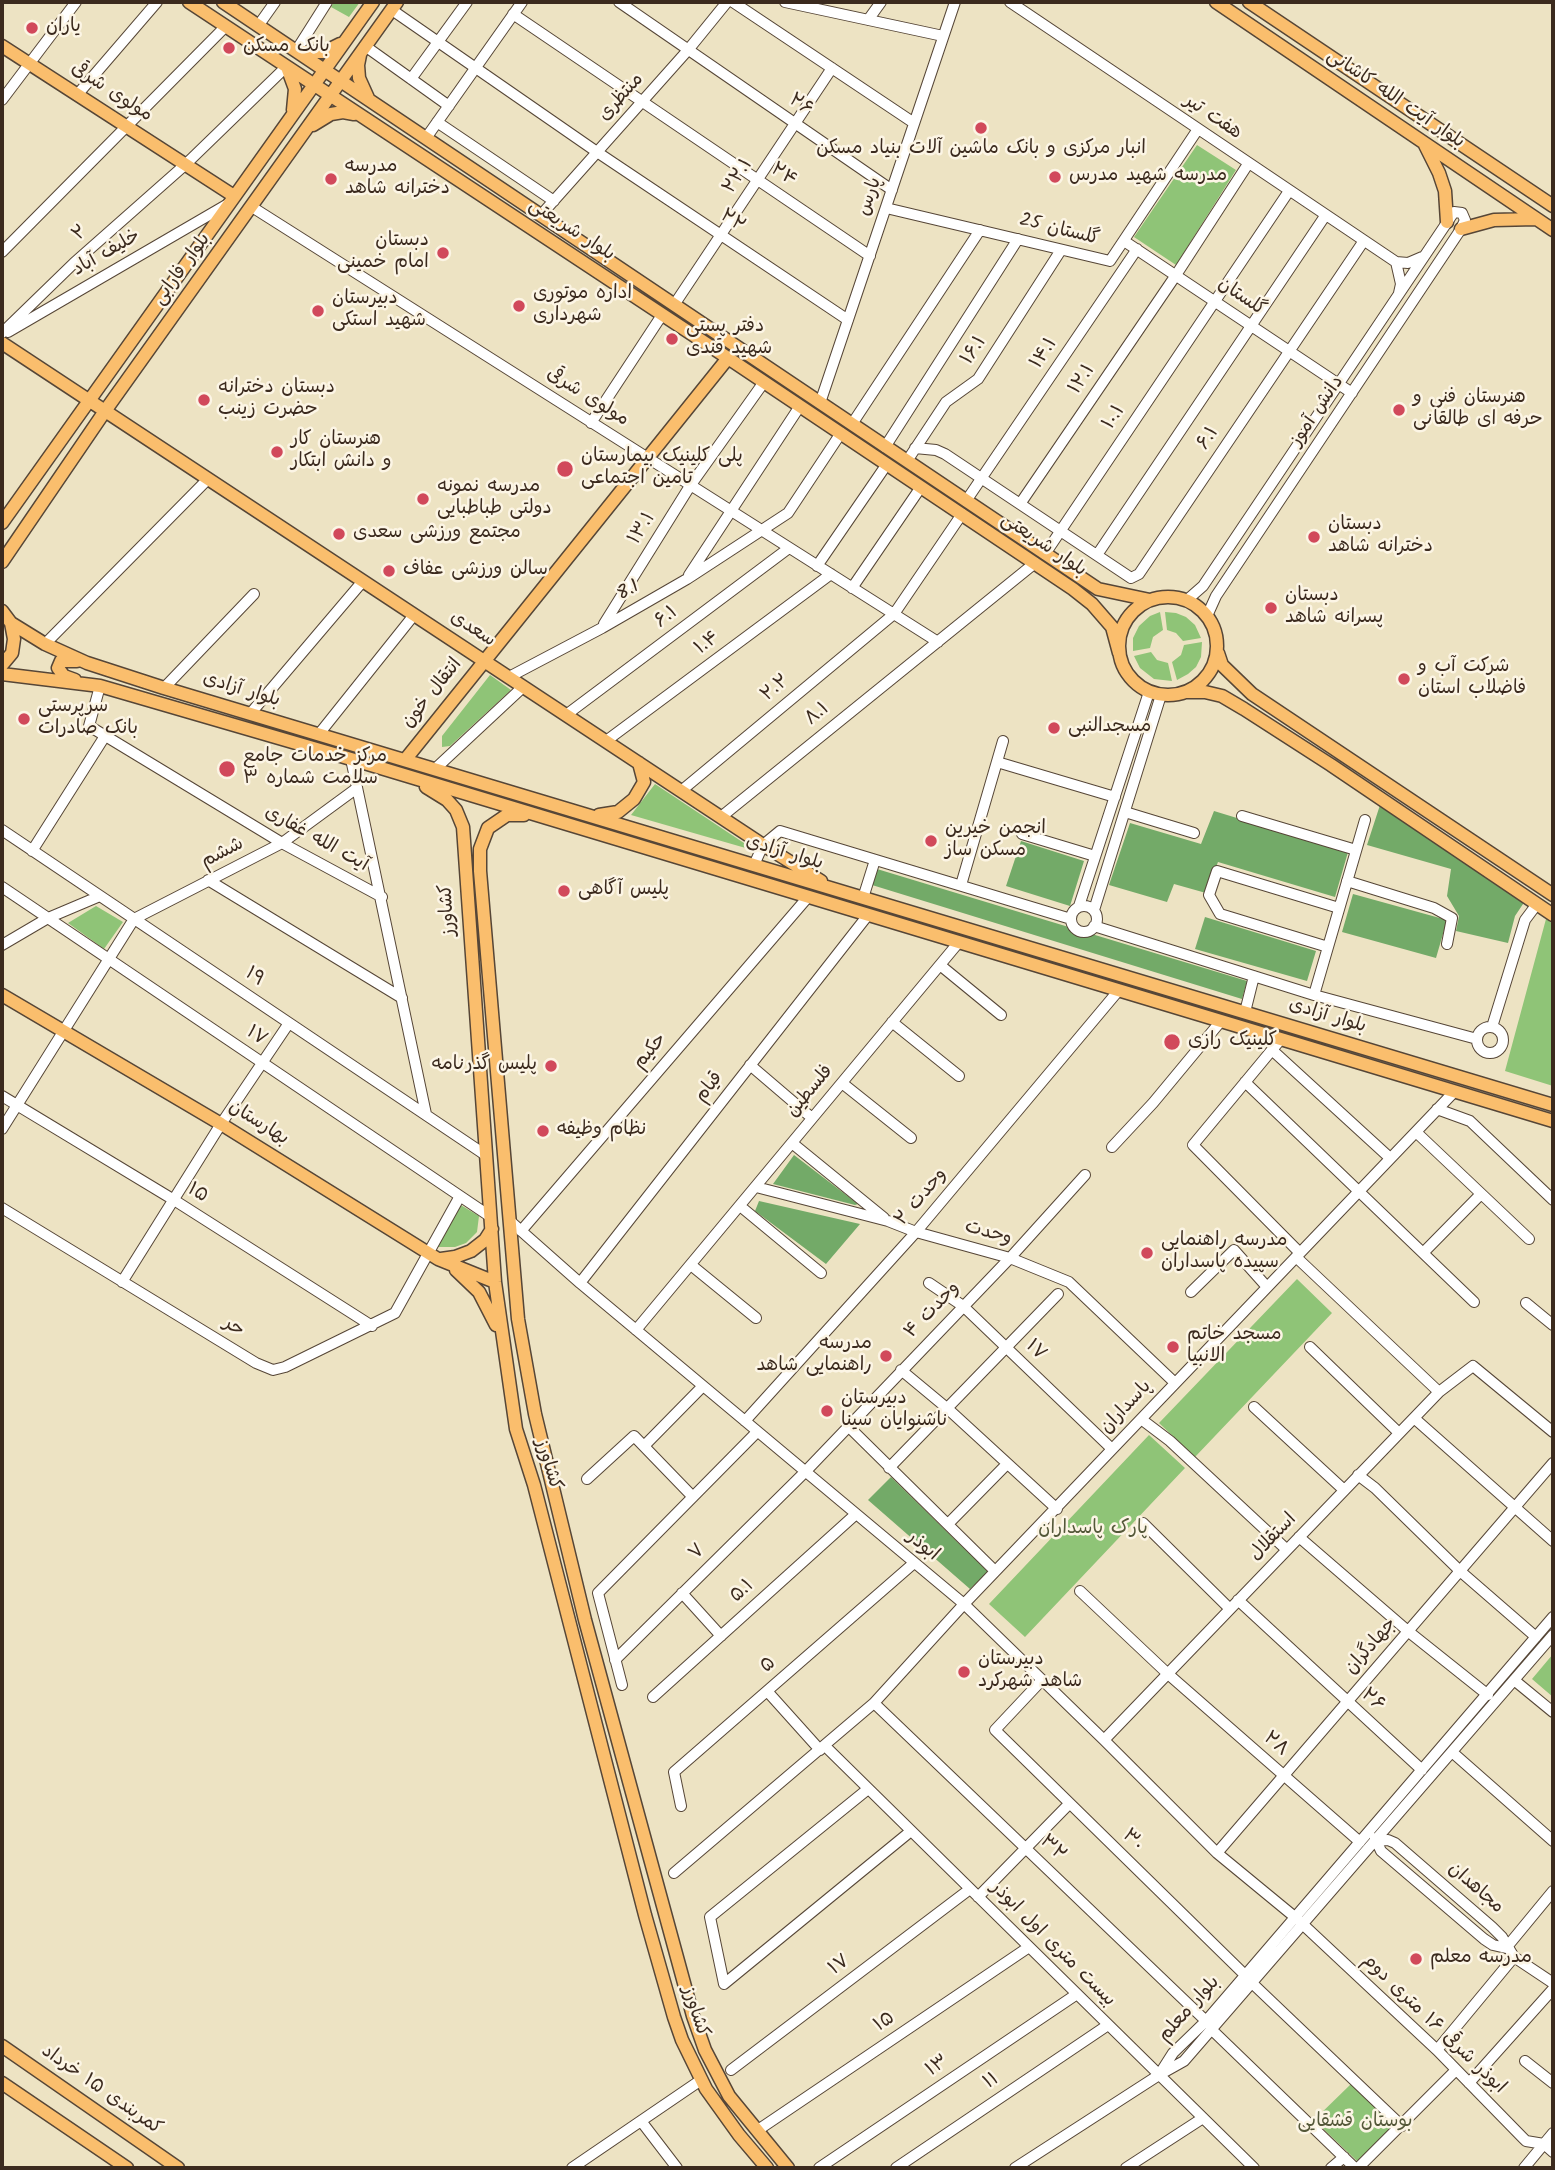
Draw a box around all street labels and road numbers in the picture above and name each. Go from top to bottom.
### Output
street label: بلوار آیت الله کاشانی [1322,45,1468,155]
street label: مولوی شرقی [66,58,156,128]
street label: منتظری [595,69,649,127]
street label: ۲۶ [784,90,816,122]
street label: هفت تیر [1179,90,1245,146]
street label: ۲۲.۱ [719,155,759,199]
street label: ۲۴ [765,159,801,193]
street label: پارس [854,175,888,219]
street label: بلوار شریعتی [524,195,618,267]
street label: ۲۲ [715,205,749,239]
street label: گلستان 25 [1016,210,1102,252]
street label: ۲ [69,221,93,247]
street label: خلیف آباد [69,226,145,282]
street label: بلوار فارابی [149,230,217,310]
street label: گلستان [1213,274,1269,322]
street label: ۱۶.۱ [957,332,993,370]
street label: ۱۴.۱ [1026,334,1064,374]
street label: ۱۲.۱ [1065,361,1101,399]
street label: مولوی شرقی [541,364,633,432]
street label: دانش آموز [1286,372,1350,452]
street label: ۱۰.۱ [1099,401,1131,435]
street label: ۶.۱ [1193,423,1225,455]
street label: ۱۳.۱ [624,509,662,549]
street label: بلوار شریعتی [996,509,1090,583]
street label: 8.1 [614,577,644,607]
street label: ۶.۱ [651,602,683,634]
street label: سعدی [445,607,499,653]
street label: ۱.۴ [691,627,725,661]
street label: انتقال خون [398,654,468,734]
street label: بلوار آزادی [199,668,283,714]
street label: ۲.۲ [757,671,795,707]
street label: ۸.۱ [801,698,835,732]
street label: آیت الله غفاری [260,802,372,878]
street label: بلوار آزادی [742,831,826,877]
street label: ششم [198,834,248,874]
street label: کشاورز [436,883,462,937]
street label: ۱۹ [240,963,268,993]
street label: بلوار آزادی [1285,994,1369,1040]
street label: ۱۷ [241,1022,271,1052]
street label: حکیم [629,1029,673,1075]
street label: فلسطین [783,1061,839,1123]
street label: قیام [691,1068,729,1108]
street label: بهارستان [224,1097,292,1151]
street label: وحدت ۲ [891,1164,953,1232]
street label: ۱۵ [182,1179,212,1209]
street label: وحدت [962,1216,1014,1252]
street label: وحدت ۴ [900,1278,966,1344]
street label: حر [218,1313,248,1343]
street label: ۱۷ [1020,1336,1050,1366]
street label: پاسداران [1097,1376,1157,1440]
street label: کشاورز [528,1437,566,1493]
street label: استقلال [1246,1509,1302,1567]
street label: ابوذر [901,1527,943,1567]
street label: ۷ [685,1540,711,1566]
street label: ۵.۱ [726,1575,760,1609]
street label: جهادگران [1341,1614,1403,1680]
street label: ۵ [757,1653,781,1679]
street label: ۲۶ [1355,1684,1389,1718]
street label: ۲۸ [1258,1728,1292,1762]
street label: ۳۰ [1116,1825,1148,1857]
street label: ۳۲ [1034,1831,1070,1867]
street label: مجاهدان [1442,1858,1508,1920]
street label: بیست متری اول ابوذر [984,1877,1120,2013]
street label: ابوذر شرقی ۱۶ متری دوم [1356,1950,1510,2100]
street label: ۱۷ [825,1951,855,1981]
street label: بلوار معلم [1154,1972,1226,2048]
street label: کشاورز [675,1984,713,2040]
street label: ۱۵ [870,2008,900,2038]
street label: کمربندی ۱۵ خرداد [36,2041,166,2141]
street label: ۱۳ [922,2051,954,2083]
street label: ۱۱ [980,2069,1004,2095]

